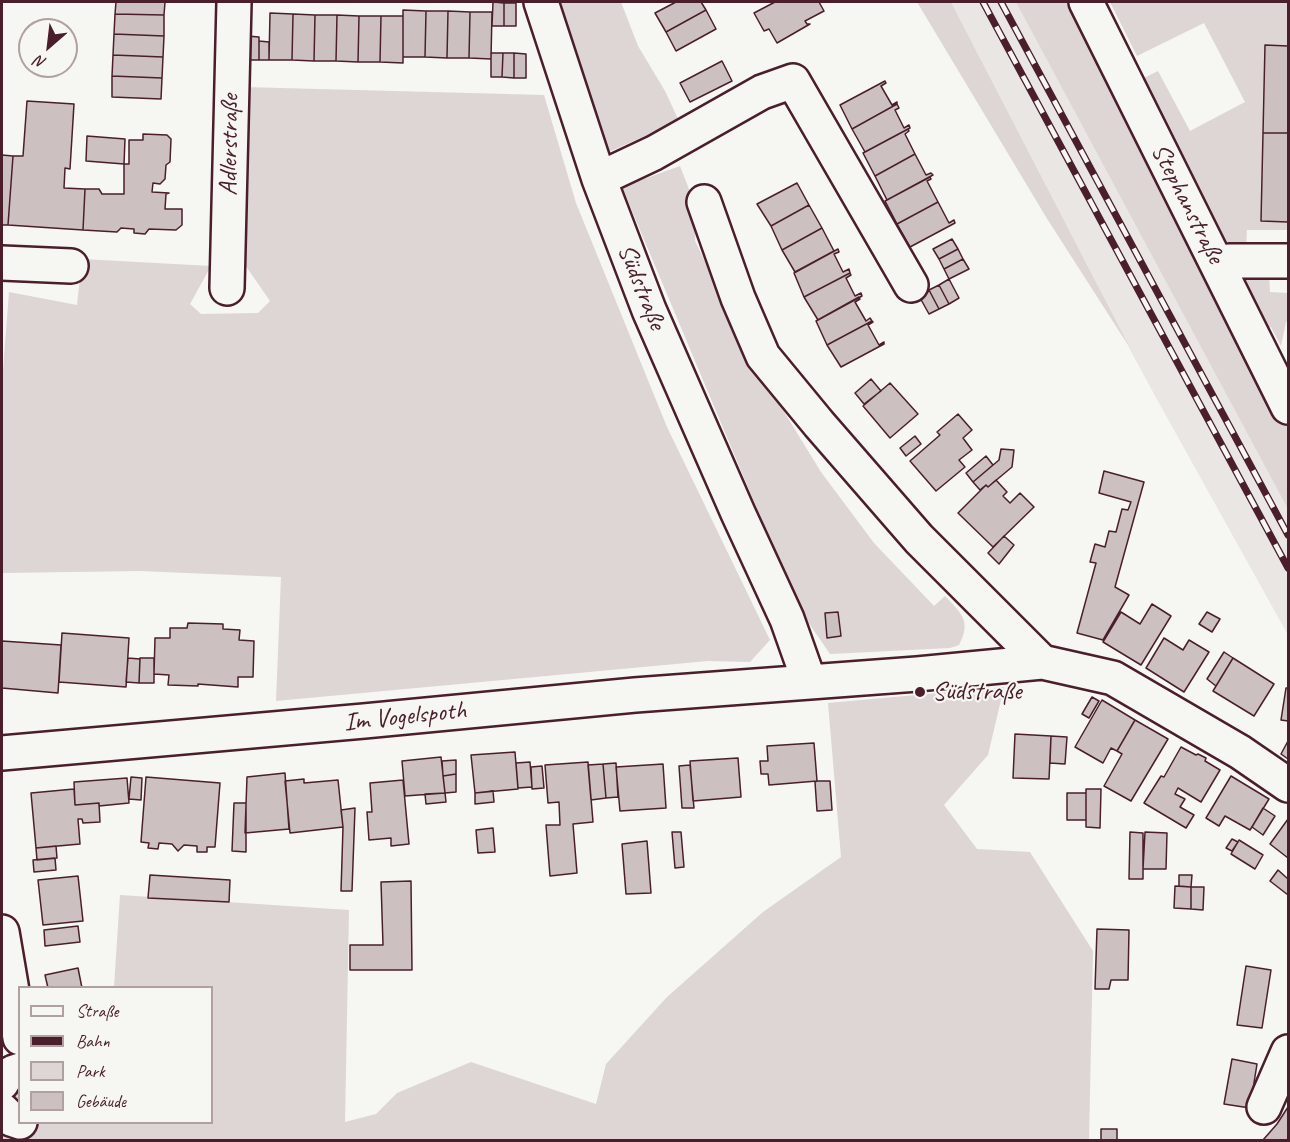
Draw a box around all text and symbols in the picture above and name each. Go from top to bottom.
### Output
north arrow [18,18,78,78]
text: N [31,51,50,73]
street label: Adlerstraße [214,94,246,196]
street label: Stephanstraße [1144,139,1230,269]
street label: Südstraße [610,240,672,334]
place label: Südstraße [932,676,1021,708]
marker: Südstraße [913,685,927,699]
street label: Im Vogelspoth [342,695,468,739]
legend [18,986,213,1124]
text: Straße [76,1000,118,1022]
text: Bahn [76,1030,110,1052]
text: Park [76,1060,105,1082]
text: Gebäude [76,1090,126,1112]

